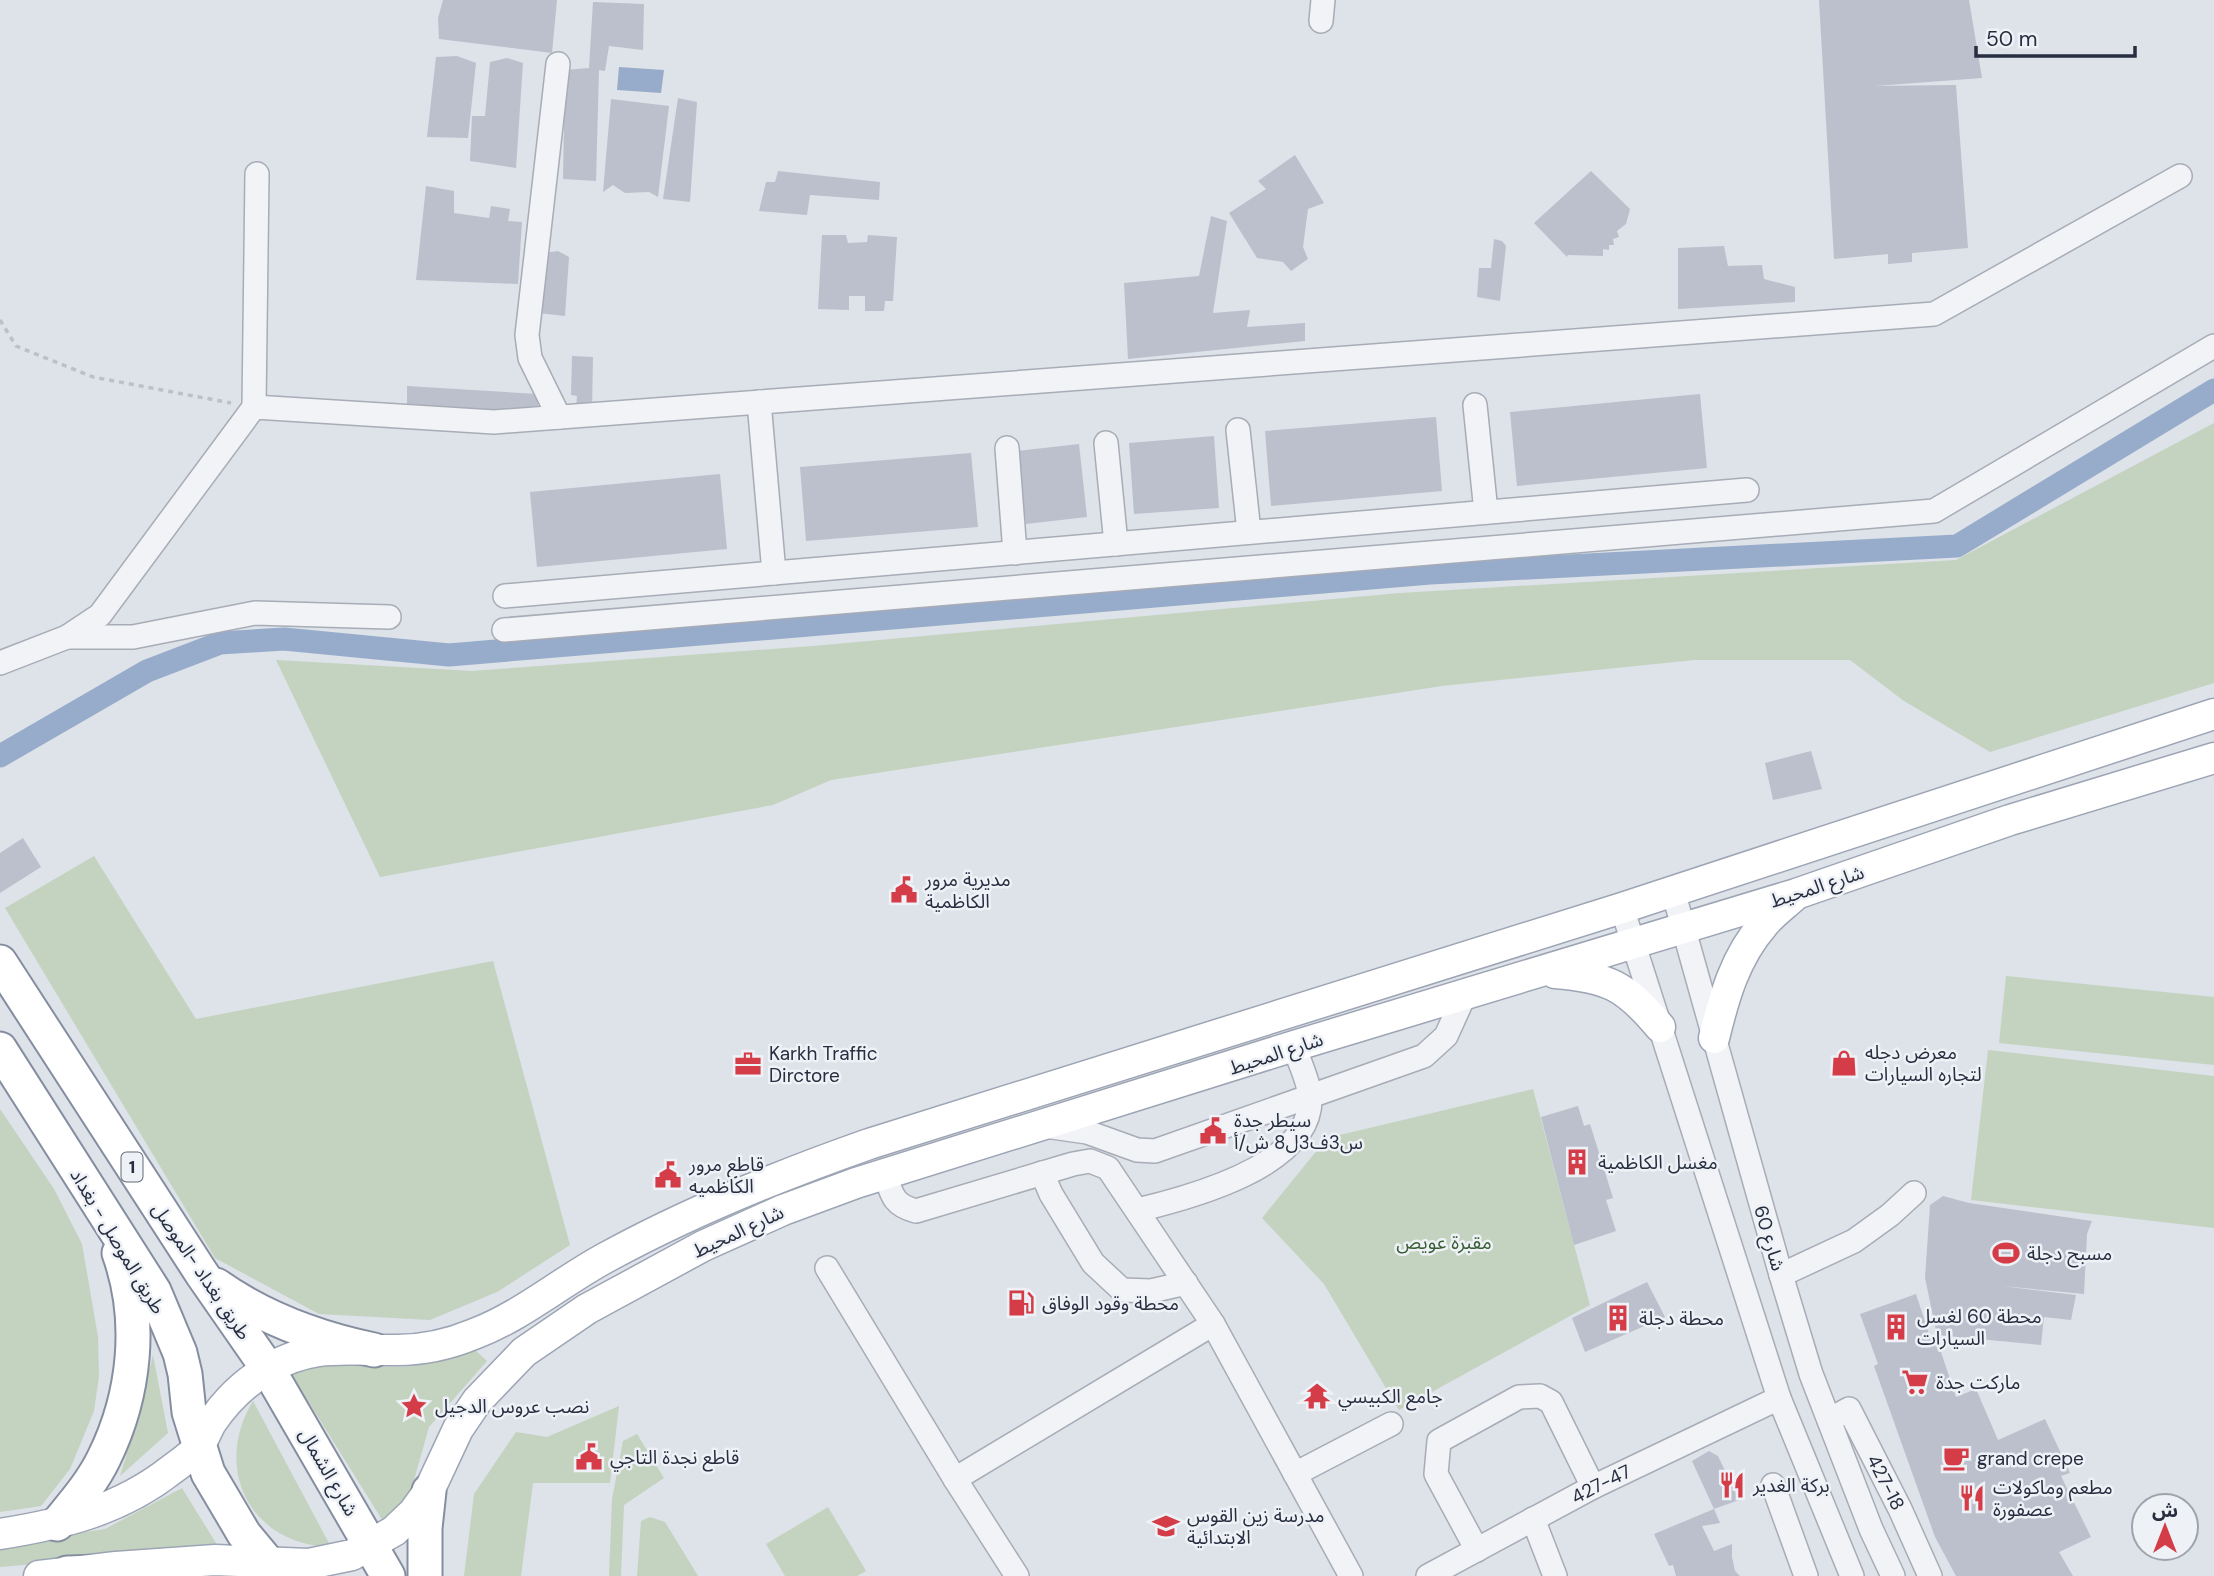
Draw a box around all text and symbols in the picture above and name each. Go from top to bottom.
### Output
scale bar [1976,14,2135,58]
text: 50 m [1986,25,2037,53]
street label: شارع المحيط [1767,860,1868,914]
place label: مديرية مرور الكاظمية [924,867,1011,914]
public building icon: مديرية مرور الكاظمية [889,875,919,905]
street label: شارع المحيط [1226,1027,1327,1081]
place label: معرض دجله لتجاره السيارات [1865,1040,1982,1087]
place label: Karkh Traffic Dirctore [769,1041,878,1088]
shop icon: معرض دجله لتجاره السيارات [1829,1048,1859,1078]
office icon: Karkh Traffic Dirctore [733,1049,763,1079]
place label: سيطر جدة س3ف3ل8 ش/أ [1234,1108,1363,1155]
public building icon: سيطر جدة س3ف3ل8 ش/أ [1198,1116,1228,1146]
building icon: مغسل الكاظمية [1562,1147,1592,1177]
place label: مغسل الكاظمية [1598,1150,1718,1175]
road number: 1 [122,1152,142,1182]
place label: قاطع مرور الكاظميه [688,1152,764,1199]
public building icon: قاطع مرور الكاظميه [653,1160,683,1190]
street label: طريق الموصل - بغداد [64,1164,171,1319]
street label: طريق بغداد -الموصل [146,1198,257,1345]
street label: شارع المحيط [689,1200,788,1264]
street label: شارع 60 [1747,1202,1791,1274]
park label: مقبرة عويص [1396,1230,1492,1255]
sports icon: مسبح دجلة [1991,1238,2021,1268]
place label: مسبح دجلة [2027,1241,2112,1268]
fuel station icon: محطة وقود الوفاق [1006,1288,1036,1318]
place label: محطة وقود الوفاق [1042,1291,1179,1316]
building icon: محطة دجلة [1603,1303,1633,1333]
place label: محطة 60 لغسل السيارات [1917,1304,2042,1351]
place label: محطة دجلة [1639,1306,1724,1331]
building icon: محطة 60 لغسل السيارات [1881,1312,1911,1342]
supermarket icon: ماركت جدة [1900,1367,1930,1397]
place label: ماركت جدة [1936,1370,2020,1395]
temple icon: جامع الكبيسي [1302,1381,1332,1411]
place label: جامع الكبيسي [1338,1384,1443,1411]
place icon: نصب عروس الدجيل [399,1391,429,1421]
place label: نصب عروس الدجيل [435,1394,589,1419]
street label: شارع الشمال [293,1424,364,1521]
public building icon: قاطع نجدة التاجي [574,1442,604,1472]
cafe icon: grand crepe [1941,1443,1971,1473]
place label: قاطع نجدة التاجي [610,1445,739,1472]
place label: grand crepe [1977,1446,2084,1471]
street label: 427-18 [1861,1450,1911,1515]
street label: 427-47 [1567,1459,1635,1510]
restaurant icon: بركة الغدير [1717,1470,1747,1500]
place label: بركة الغدير [1752,1473,1830,1498]
place label: مطعم وماكولات عصفورة [1993,1475,2113,1522]
restaurant icon: مطعم وماكولات عصفورة [1957,1483,1987,1513]
north arrow [2130,1492,2200,1562]
text: ش [2152,1498,2178,1523]
place label: مدرسة زين القوس الابتدائية [1187,1503,1325,1550]
school or university icon: مدرسة زين القوس الابتدائية [1151,1511,1181,1541]

